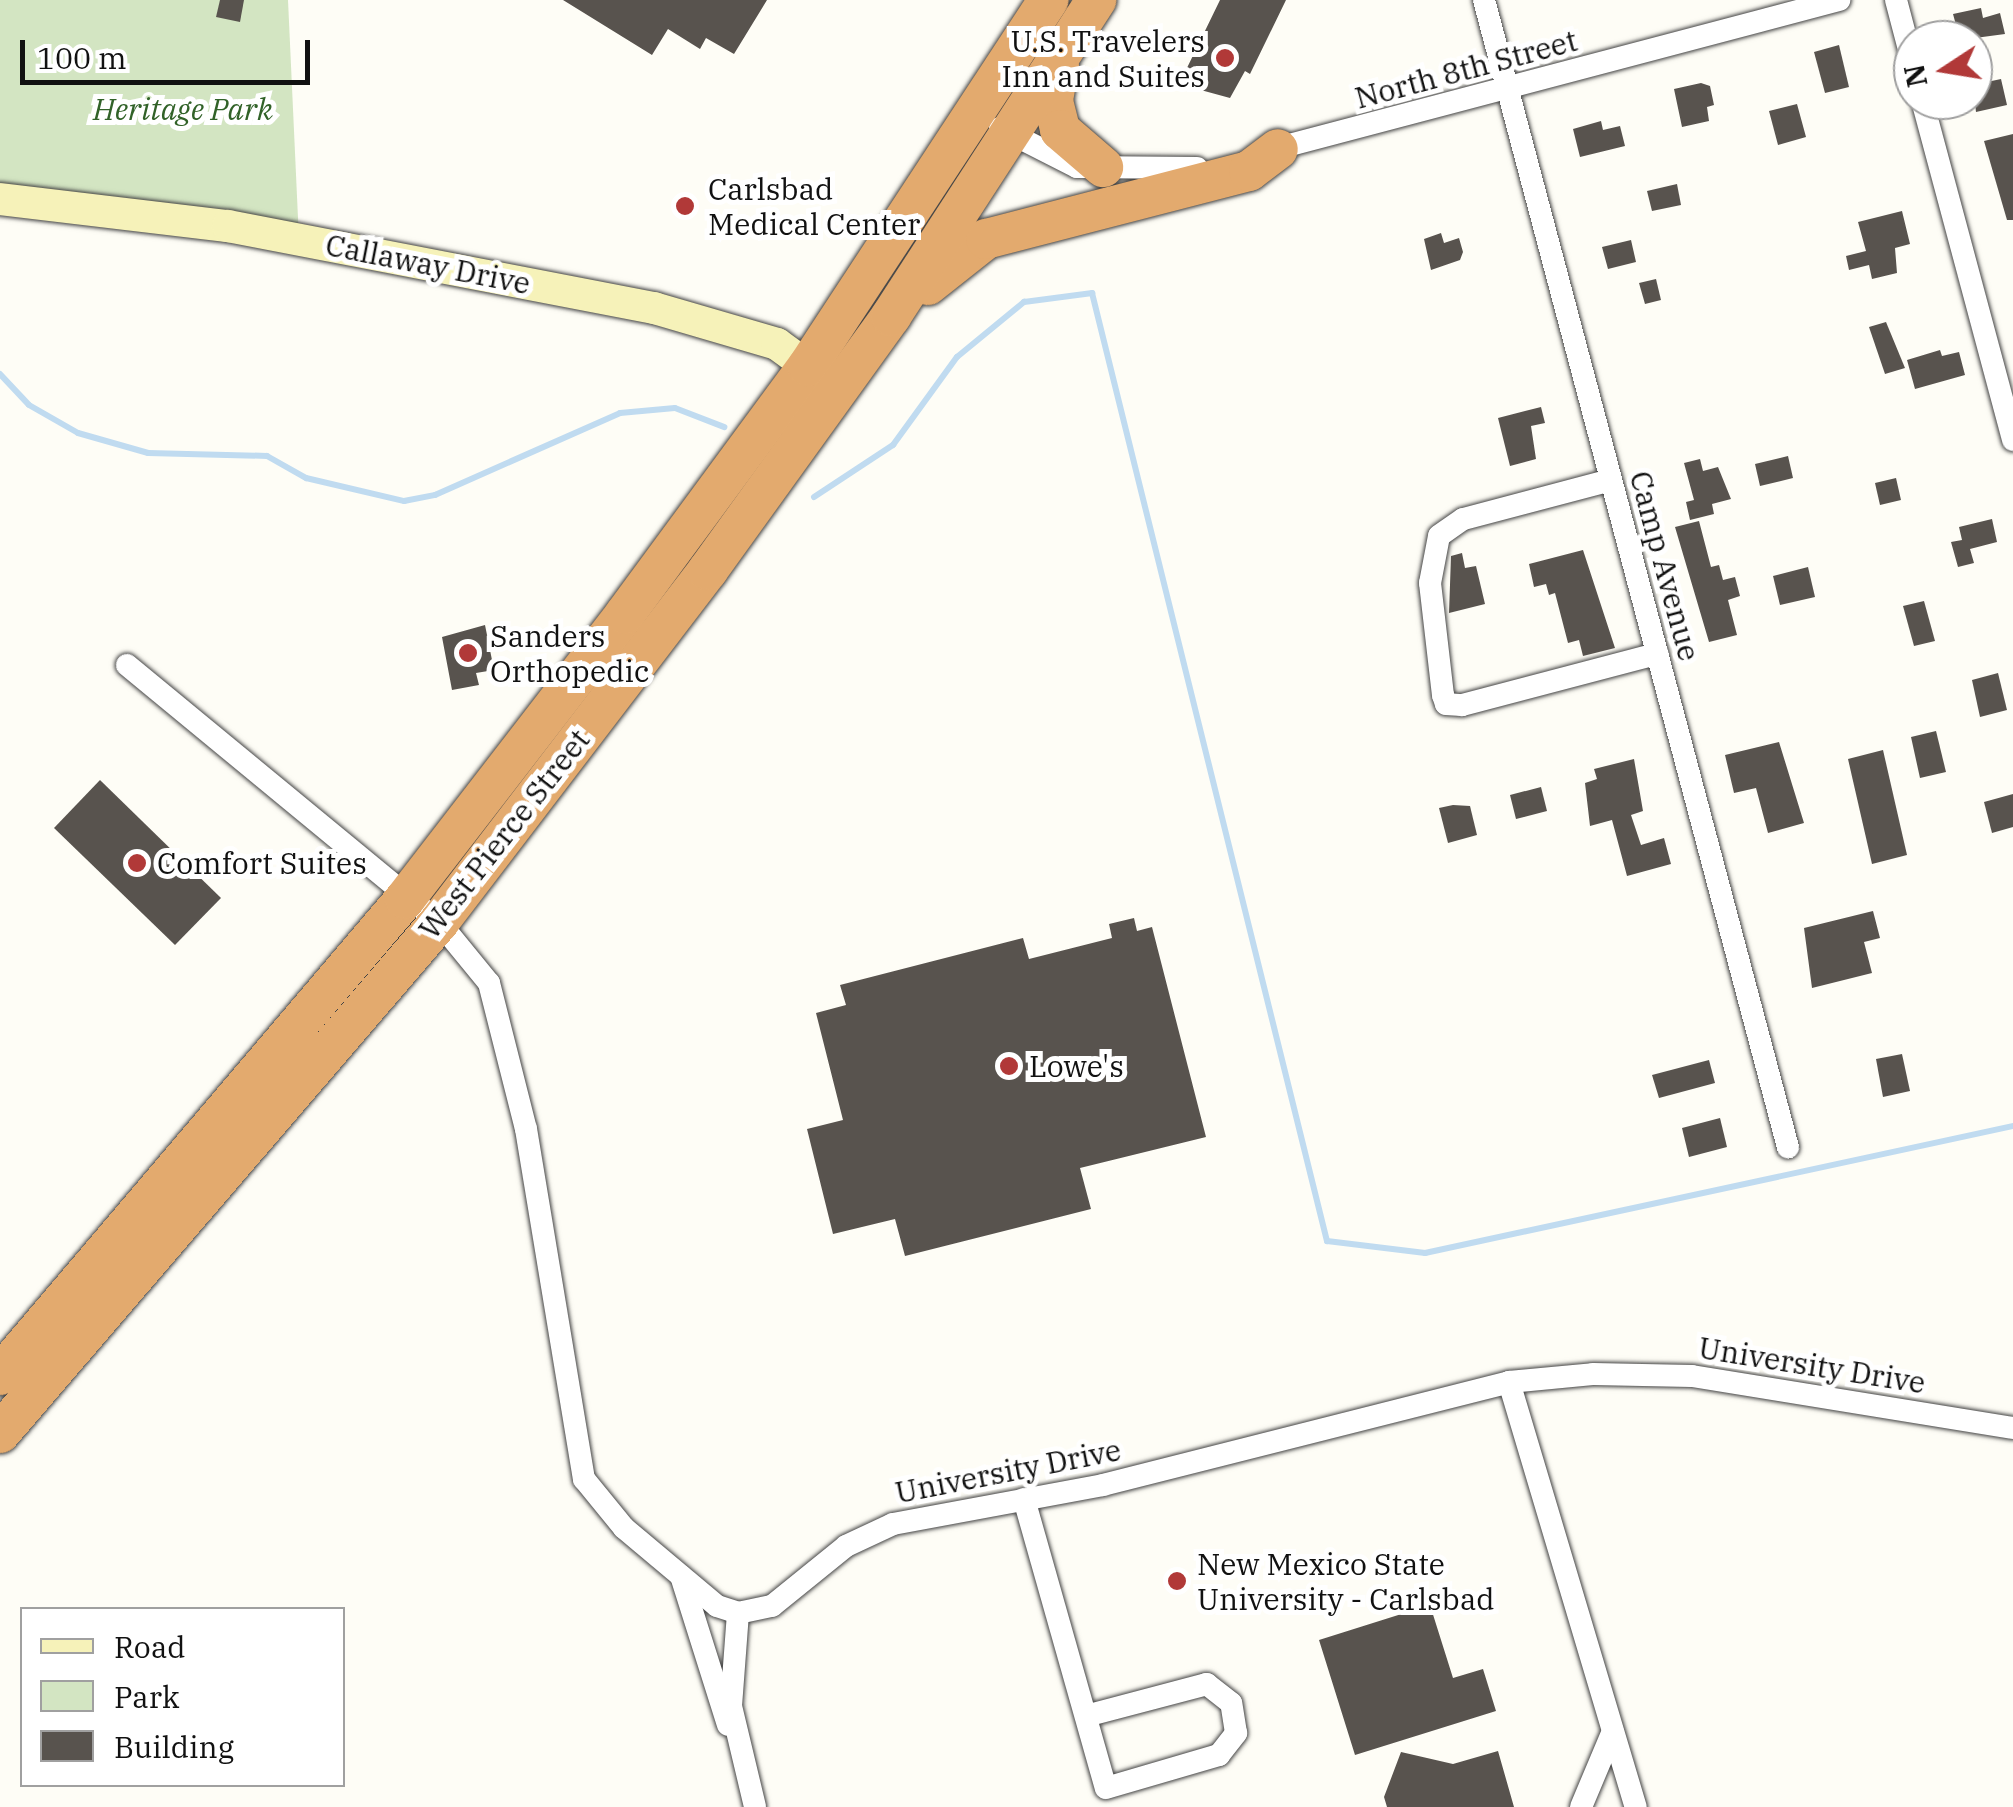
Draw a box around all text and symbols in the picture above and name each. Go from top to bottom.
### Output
scale bar [25,20,315,82]
north arrow [1893,20,1993,120]
street label: North 8th Street [1351,22,1581,116]
place label: U.S. Travelers Inn and Suites [1002,23,1205,94]
text: 100 m [37,38,127,77]
marker: U.S. Travelers Inn and Suites [1214,47,1236,69]
text: N [1895,61,1936,91]
park label: Heritage Park [93,91,273,127]
place label: Carlsbad Medical Center [708,171,920,242]
marker: Carlsbad Medical Center [672,193,698,219]
street label: Callaway Drive [323,227,533,301]
street label: Camp Avenue [1622,467,1708,665]
place label: Sanders Orthopedic [490,618,650,688]
marker: Sanders Orthopedic [455,640,481,666]
street label: West Pierce Street [411,722,597,946]
place label: Comfort Suites [157,845,367,881]
marker: Comfort Suites [126,852,148,874]
place label: Lowe's [1029,1048,1124,1084]
marker: Lowe's [998,1055,1020,1077]
street label: University Drive [1696,1329,1928,1401]
street label: University Drive [892,1431,1124,1511]
place label: New Mexico State University - Carlsbad [1197,1546,1495,1616]
marker: New Mexico State University - Carlsbad [1166,1570,1188,1592]
legend [20,1607,345,1787]
text: Road [114,1627,186,1666]
text: Park [114,1677,180,1716]
text: Building [114,1727,234,1766]

